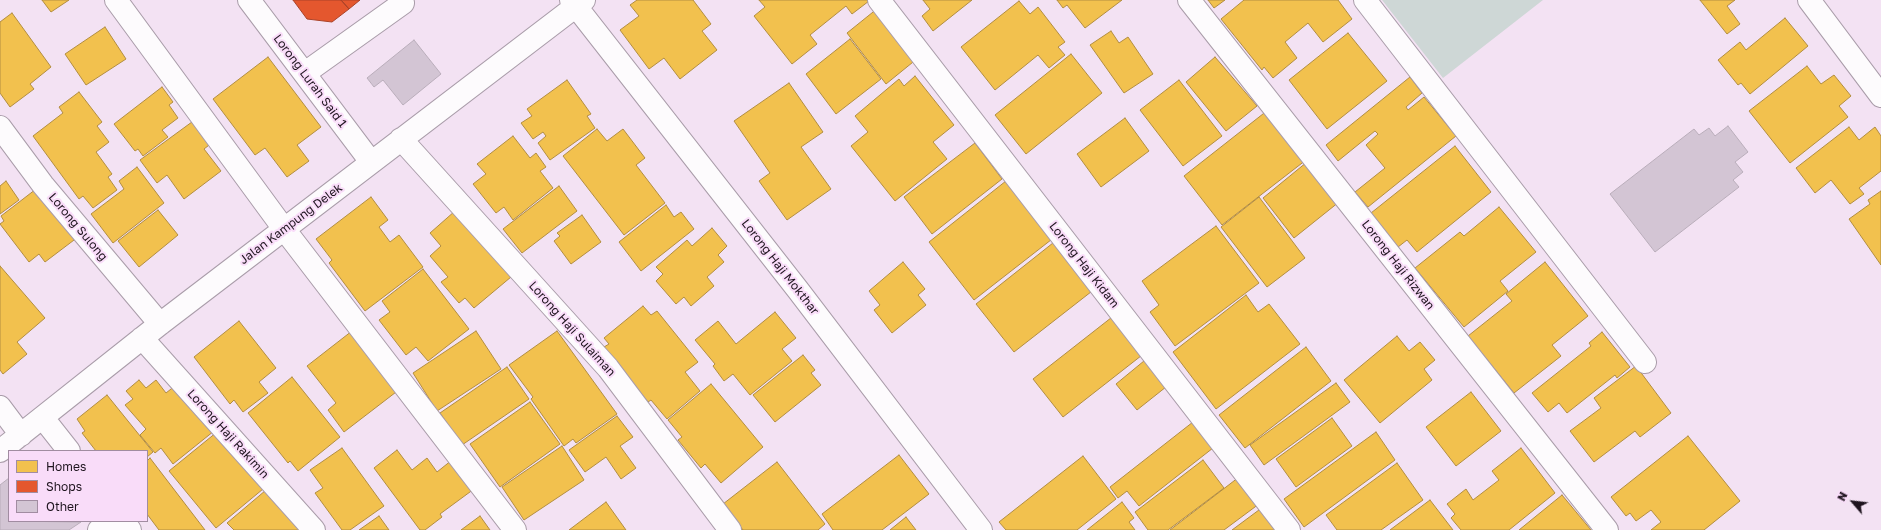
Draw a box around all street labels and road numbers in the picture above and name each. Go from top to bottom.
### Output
street label: Lorong Lurah Said 1 [270,32,350,130]
street label: Jalan Kampung Delek [237,181,345,267]
street label: Lorong Sulong [45,190,111,264]
street label: Lorong Haji Mokthar [738,216,822,318]
street label: Lorong Haji Rizwan [1358,217,1438,313]
street label: Lorong Haji Kidam [1046,219,1122,311]
street label: Lorong Haji Sulaiman [526,279,618,379]
street label: Lorong Haji Rakimin [184,387,272,481]

